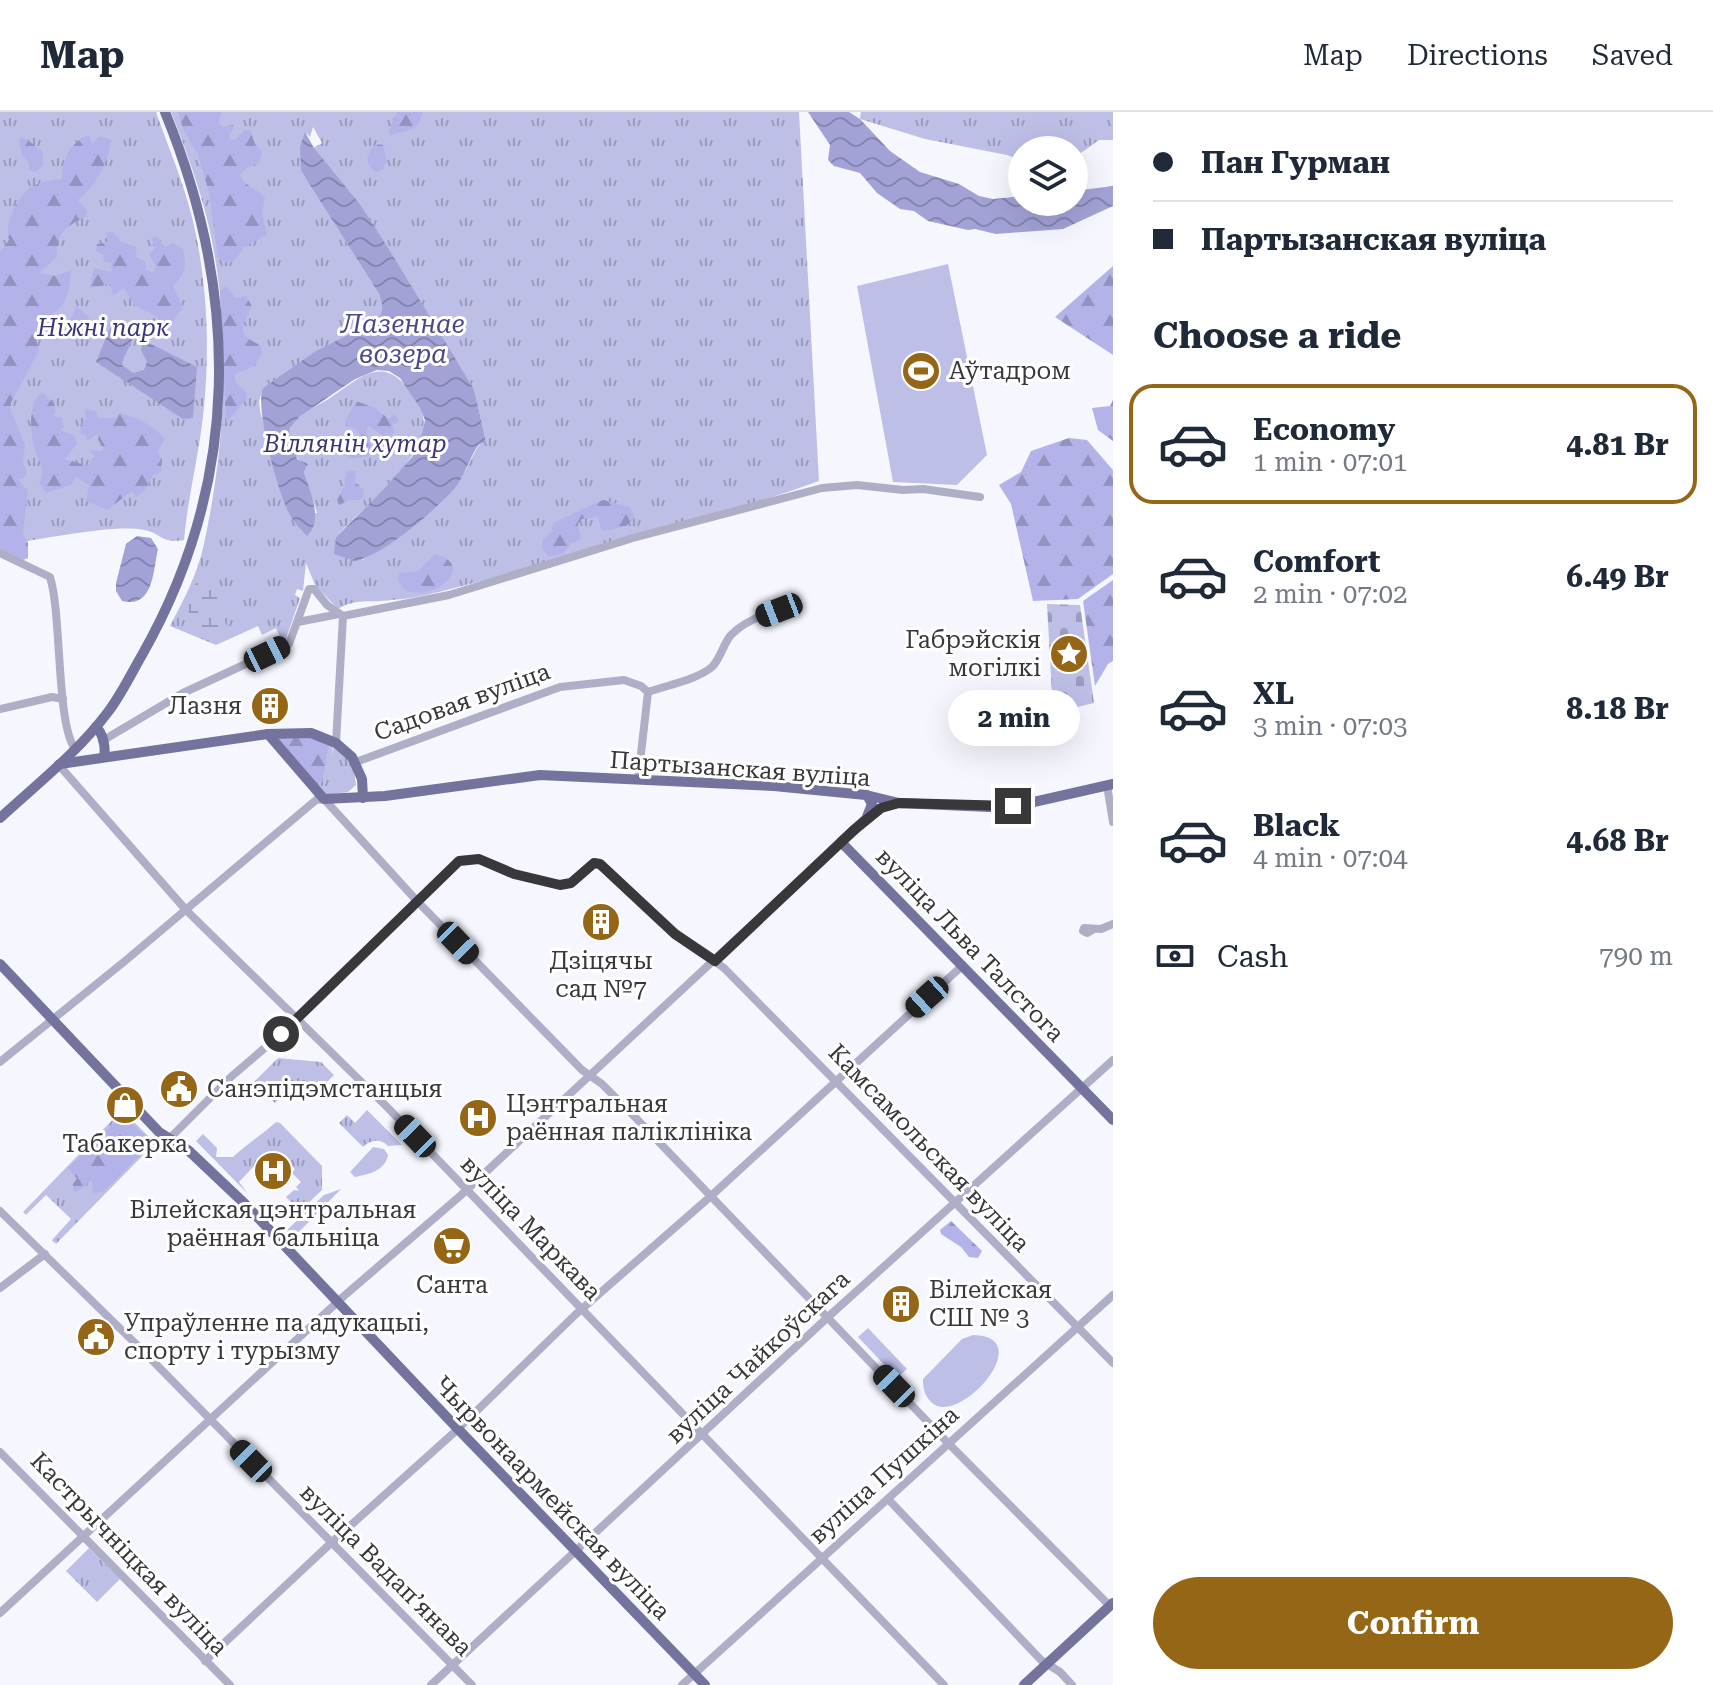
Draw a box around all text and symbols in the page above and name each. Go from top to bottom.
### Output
text: Map [40,33,125,77]
text: Map [1303,39,1363,72]
text: Directions [1407,39,1548,72]
text: Saved [1592,39,1673,72]
map controls [1008,136,1088,216]
button: layers [1008,136,1088,216]
text: Пан Гурман [1201,145,1390,180]
text: Партызанская вуліца [1201,222,1546,257]
water label: Лазеннае возера [339,309,465,369]
park label: Ніжні парк [36,314,170,342]
text: Choose a ride [1153,315,1401,357]
sports icon: Аўтадром [900,350,942,392]
place label: Аўтадром [949,357,1071,385]
icon: car [1157,408,1229,480]
text: Economy [1253,412,1395,447]
text: 4.81 Br [1566,427,1669,462]
park label: Віллянін хутар [262,430,447,458]
text: 1 min · 07:01 [1253,447,1408,477]
icon: car [1157,540,1229,612]
text: Comfort [1253,544,1380,579]
text: 6.49 Br [1566,559,1669,594]
text: 2 min · 07:02 [1253,579,1408,609]
car [752,590,806,630]
place label: Габрэйскія могілкі [905,626,1041,682]
car [240,633,294,675]
place icon: Габрэйскія могілкі [1048,633,1090,675]
street label: Садовая вуліца [370,657,554,747]
icon: car [1157,672,1229,744]
text: XL [1253,676,1294,711]
building icon: Лазня [249,685,291,727]
callout: 2 min [947,690,1079,746]
text: 8.18 Br [1566,691,1669,726]
place label: Лазня [168,692,242,720]
text: 2 min [978,703,1050,733]
text: 3 min · 07:03 [1253,711,1408,741]
street label: Партызанская вуліца [609,746,871,792]
route end [995,788,1031,824]
icon: car [1157,804,1229,876]
text: Black [1253,808,1340,843]
text: 4.68 Br [1566,823,1669,858]
street label: вуліца Льва Талстога [870,842,1070,1048]
text: 4 min · 07:04 [1253,843,1408,873]
building icon: Дзіцячы сад №7 [580,901,622,943]
car [433,917,483,969]
icon: cash [1153,934,1197,978]
text: Cash [1217,939,1288,974]
text: 790 m [1599,941,1673,971]
place label: Дзіцячы сад №7 [549,947,653,1003]
car [901,972,953,1022]
route start [263,1016,299,1052]
street label: Камсамольская вуліца [823,1039,1035,1257]
public building icon: Санэпідэмстанцыя [158,1068,200,1110]
place label: Санэпідэмстанцыя [207,1075,443,1103]
shop icon: Табакерка [104,1084,146,1126]
place label: Цэнтральная раённая паліклініка [506,1090,752,1146]
hospital icon: Цэнтральная раённая паліклініка [457,1097,499,1139]
car [390,1110,440,1162]
place label: Табакерка [62,1130,188,1158]
hospital icon: Вілейская цэнтральная раённая бальніца [252,1150,294,1192]
street label: вуліца Маркава [455,1150,607,1306]
place label: Вілейская цэнтральная раённая бальніца [130,1196,416,1252]
supermarket icon: Санта [431,1225,473,1267]
street label: вуліца Чайкоўскага [661,1265,855,1449]
place label: Санта [416,1271,488,1299]
place label: Вілейская СШ № 3 [929,1276,1052,1332]
building icon: Вілейская СШ № 3 [880,1283,922,1325]
place label: Упраўленне па адукацыі, спорту і турызму [124,1309,429,1365]
public building icon: Упраўленне па адукацыі, спорту і турызму [75,1316,117,1358]
car [869,1360,919,1412]
street label: Чырвонаармейская вуліца [428,1371,676,1625]
street label: вуліца Пушкіна [803,1401,965,1549]
car [226,1436,276,1486]
street label: Кастрычніцкая вуліца [25,1447,233,1661]
street label: вуліца Вадапʼянава [294,1478,478,1662]
button: Confirm [1153,1577,1673,1669]

